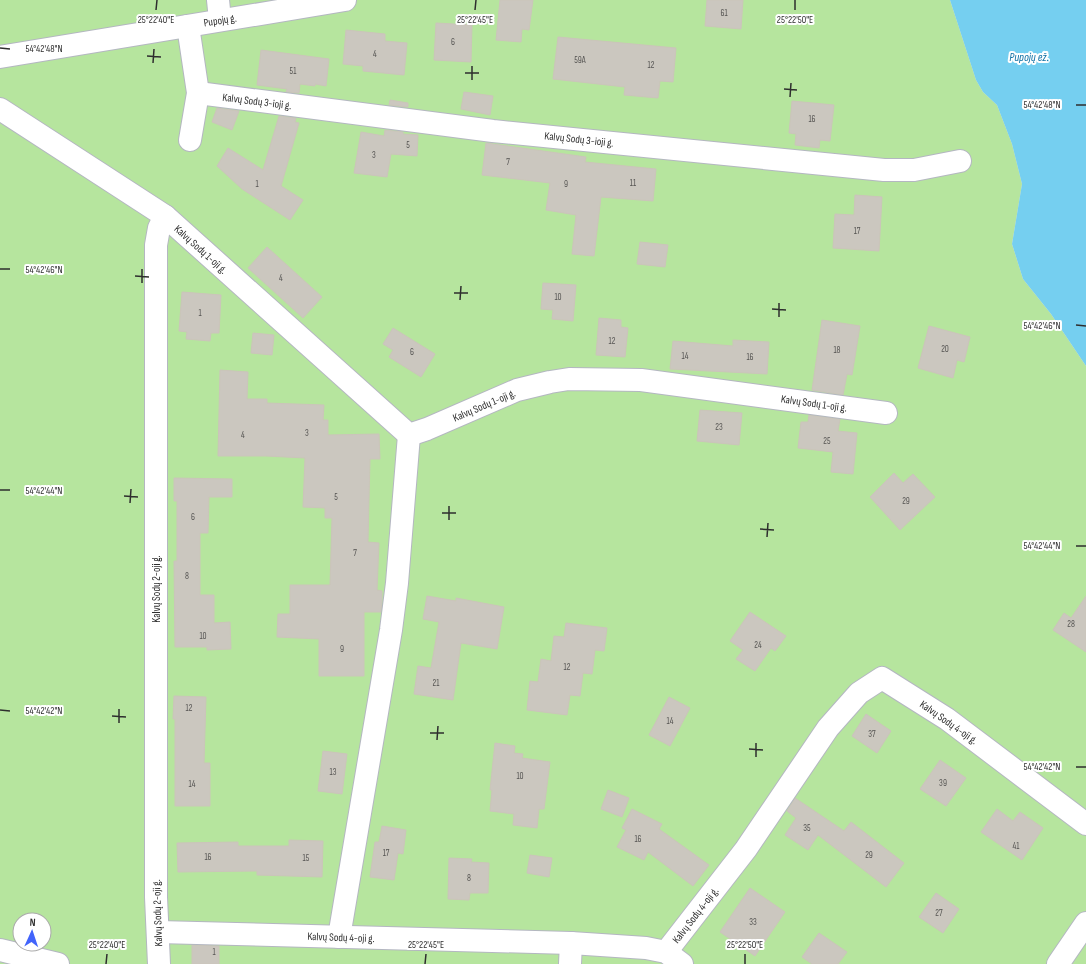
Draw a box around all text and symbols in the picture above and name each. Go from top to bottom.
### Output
house number: 61 [720,8,728,19]
street label: Pupojų g. [203,11,237,30]
text: 25°22'40"E [138,14,174,26]
text: 25°22'45"E [457,14,493,26]
text: 25°22'50"E [777,14,813,26]
house number: 6 [451,37,455,48]
text: 54°42'48"N [25,43,63,55]
house number: 4 [373,49,377,60]
water label: Pupojų ež. [1009,50,1049,65]
house number: 59A [574,55,586,66]
house number: 12 [648,60,655,71]
house number: 51 [290,66,297,77]
street label: Kalvų Sodų 3-ioji g. [222,91,292,112]
text: 54°42'48"N [1023,99,1061,111]
house number: 16 [808,114,816,125]
street label: Kalvų Sodų 3-ioji g. [544,129,614,150]
house number: 5 [406,140,410,151]
house number: 3 [372,150,376,161]
house number: 7 [506,157,510,168]
house number: 11 [630,178,637,189]
house number: 1 [255,179,259,190]
house number: 9 [564,179,568,190]
street label: Kalvų Sodų 1-oji g. [172,222,230,277]
house number: 17 [854,226,861,237]
text: 54°42'46"N [25,264,63,276]
house number: 4 [279,273,283,284]
house number: 10 [554,292,562,303]
house number: 1 [198,308,202,319]
text: 54°42'46"N [1023,320,1061,332]
house number: 12 [609,336,616,347]
house number: 20 [941,344,949,355]
house number: 18 [833,345,841,356]
house number: 6 [410,347,414,358]
house number: 14 [682,351,689,362]
house number: 16 [746,352,754,363]
street label: Kalvų Sodų 1-oji g. [451,386,517,424]
street label: Kalvų Sodų 1-oji g. [780,392,848,415]
house number: 23 [715,422,723,433]
house number: 3 [305,428,309,439]
house number: 4 [241,430,245,441]
house number: 25 [823,436,831,447]
text: 54°42'44"N [26,485,62,497]
house number: 5 [334,492,338,503]
house number: 29 [902,496,910,507]
house number: 6 [191,512,195,523]
text: 54°42'44"N [1024,540,1060,552]
house number: 7 [353,548,357,559]
street label: Kalvų Sodų 2-oji g. [150,555,163,623]
house number: 8 [185,571,189,582]
house number: 28 [1067,619,1075,630]
house number: 10 [199,631,207,642]
house number: 24 [754,640,762,651]
house number: 9 [340,644,344,655]
house number: 12 [564,662,571,673]
house number: 21 [433,678,440,689]
street label: Kalvų Sodų 4-oji g. [917,698,980,747]
house number: 12 [186,703,193,714]
text: 54°42'42"N [26,705,62,717]
house number: 14 [667,716,674,727]
house number: 37 [868,729,876,740]
text: 54°42'42"N [1024,761,1060,773]
house number: 13 [330,767,337,778]
house number: 10 [516,771,524,782]
house number: 39 [939,778,947,789]
house number: 14 [189,779,196,790]
house number: 35 [803,823,811,834]
house number: 16 [634,834,642,845]
house number: 41 [1013,841,1020,852]
house number: 17 [383,848,390,859]
house number: 29 [865,850,873,861]
house number: 16 [204,852,212,863]
house number: 15 [303,853,310,864]
house number: 8 [467,873,471,884]
street label: Kalvų Sodų 2-oji g. [150,879,165,947]
street label: Kalvų Sodų 4-oji g. [670,885,721,946]
house number: 27 [935,908,943,919]
north arrow [12,912,52,952]
text: N [29,916,36,929]
house number: 33 [749,917,757,928]
street label: Kalvų Sodų 4-oji g. [307,930,375,945]
text: 25°22'40"E [89,939,125,951]
text: 25°22'45"E [408,939,444,951]
text: 25°22'50"E [727,939,763,951]
house number: 1 [212,947,216,958]

